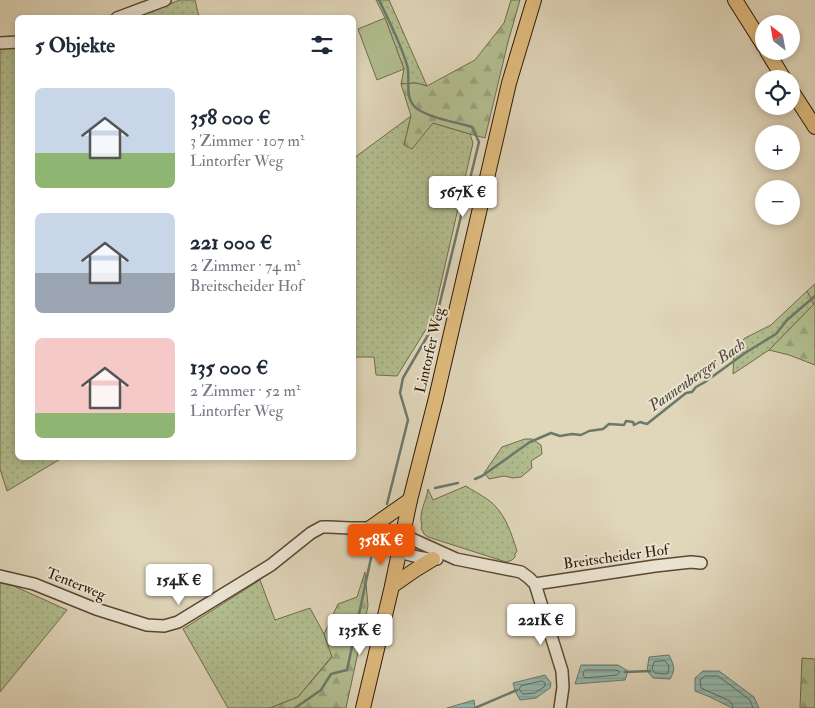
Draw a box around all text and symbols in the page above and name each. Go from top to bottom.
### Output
north arrow [755,15,800,60]
map controls [755,15,800,225]
icon: filters [308,31,336,59]
text: 5 Objekte [35,32,115,59]
button: locate [755,70,800,115]
text: 358 000 € [190,104,271,131]
icon: home [75,108,135,168]
button: + [755,125,800,170]
text: 3 Zimmer · 107 m² [190,131,305,151]
text: Lintorfer Weg [190,151,283,171]
pin: 567K € [422,176,504,218]
button: − [755,180,800,225]
text: 567K € [440,182,486,202]
text: 221 000 € [190,229,272,256]
icon: home [75,233,135,293]
text: 2 Zimmer · 74 m² [190,256,301,276]
text: Breitscheider Hof [190,276,303,296]
street label: Lintorfer Weg [411,305,449,395]
water label: Pannenberger Bach [644,334,749,416]
text: 135 000 € [190,354,268,381]
icon: home [75,358,135,418]
text: 2 Zimmer · 52 m² [190,381,300,401]
text: Lintorfer Weg [190,401,283,421]
pin: 358K € [340,524,422,566]
text: 358K € [359,530,403,550]
street label: Breitscheider Hof [562,540,672,574]
street label: Tenterweg [43,563,109,605]
pin: 154K € [138,564,220,606]
text: 154K € [157,570,201,590]
pin: 221K € [500,604,582,646]
text: 221K € [518,610,564,630]
pin: 135K € [319,614,401,656]
text: 135K € [339,620,381,640]

